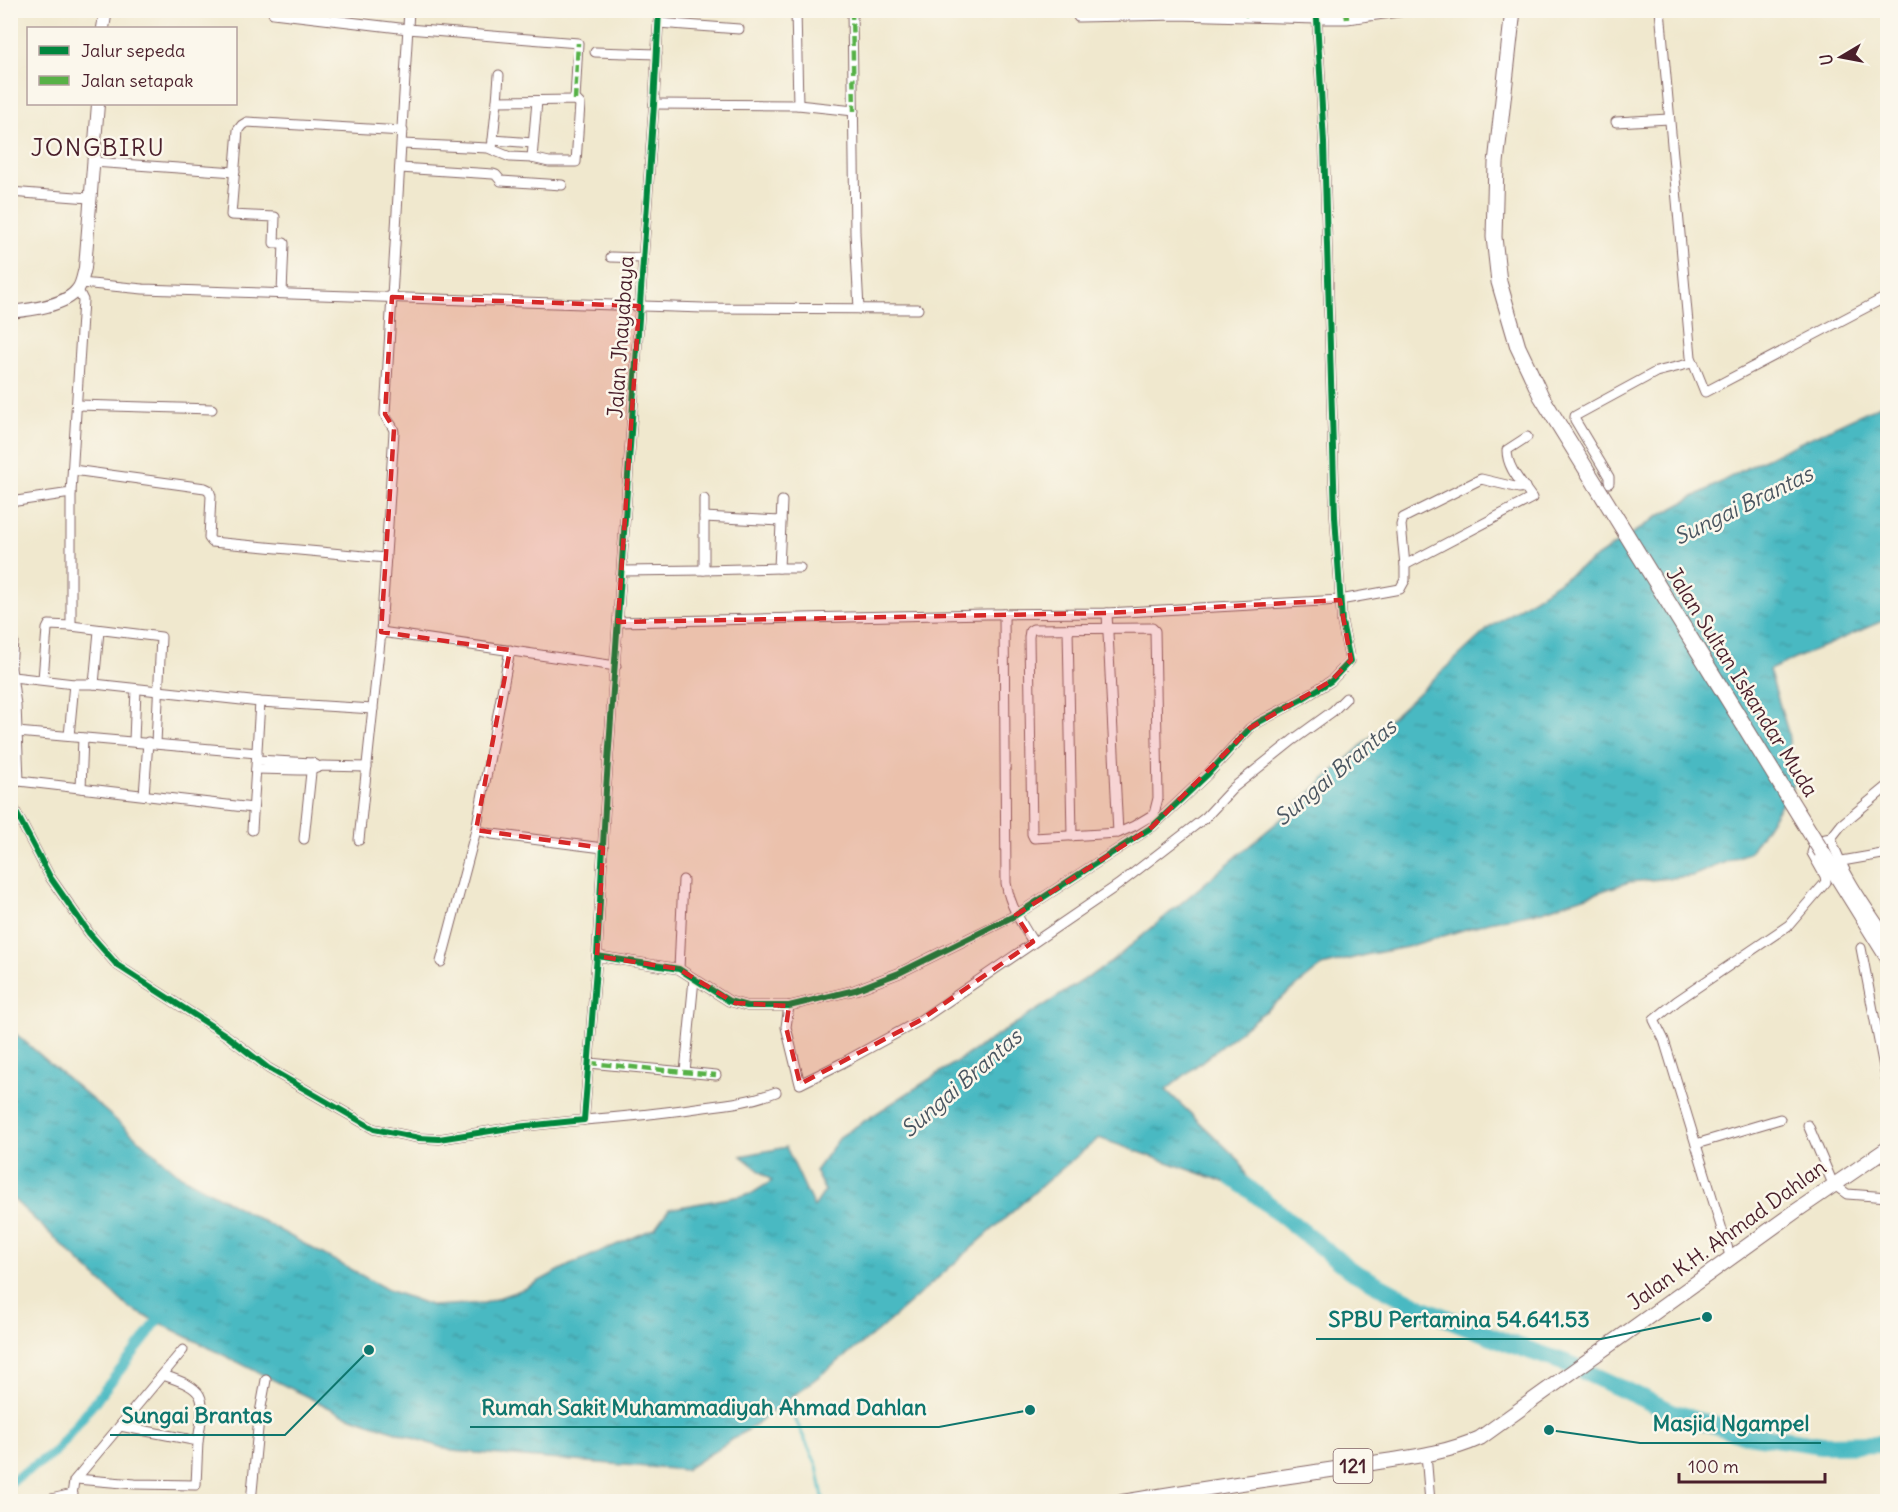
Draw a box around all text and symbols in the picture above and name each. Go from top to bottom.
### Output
legend [27,27,237,105]
north arrow [1811,27,1871,87]
text: Jalur sepeda [81,39,185,62]
text: U [1815,52,1837,67]
text: Jalan setapak [81,69,193,92]
district label: JONGBIRU [31,132,165,162]
street label: Jalan Jhayabaya [601,255,640,419]
water label: Sungai Brantas [1669,458,1819,551]
street label: Jalan Sultan Iskandar Muda [1660,562,1824,802]
water label: Sungai Brantas [1268,711,1403,831]
water label: Sungai Brantas [895,1022,1029,1143]
street label: Jalan K.H. Ahmad Dahlan [1622,1153,1831,1316]
callout: SPBU Pertamina 54.641.53 [1316,1299,1601,1339]
text: SPBU Pertamina 54.641.53 [1328,1305,1590,1333]
callout: Rumah Sakit Muhammadiyah Ahmad Dahlan [470,1387,939,1427]
text: Rumah Sakit Muhammadiyah Ahmad Dahlan [481,1393,927,1421]
callout: Sungai Brantas [110,1395,285,1435]
text: Sungai Brantas [121,1401,273,1429]
callout: Masjid Ngampel [1640,1403,1821,1443]
text: Masjid Ngampel [1653,1409,1809,1437]
scale bar [1679,1446,1824,1484]
road number: 121 [1334,1449,1372,1483]
text: 100 m [1688,1455,1739,1478]

